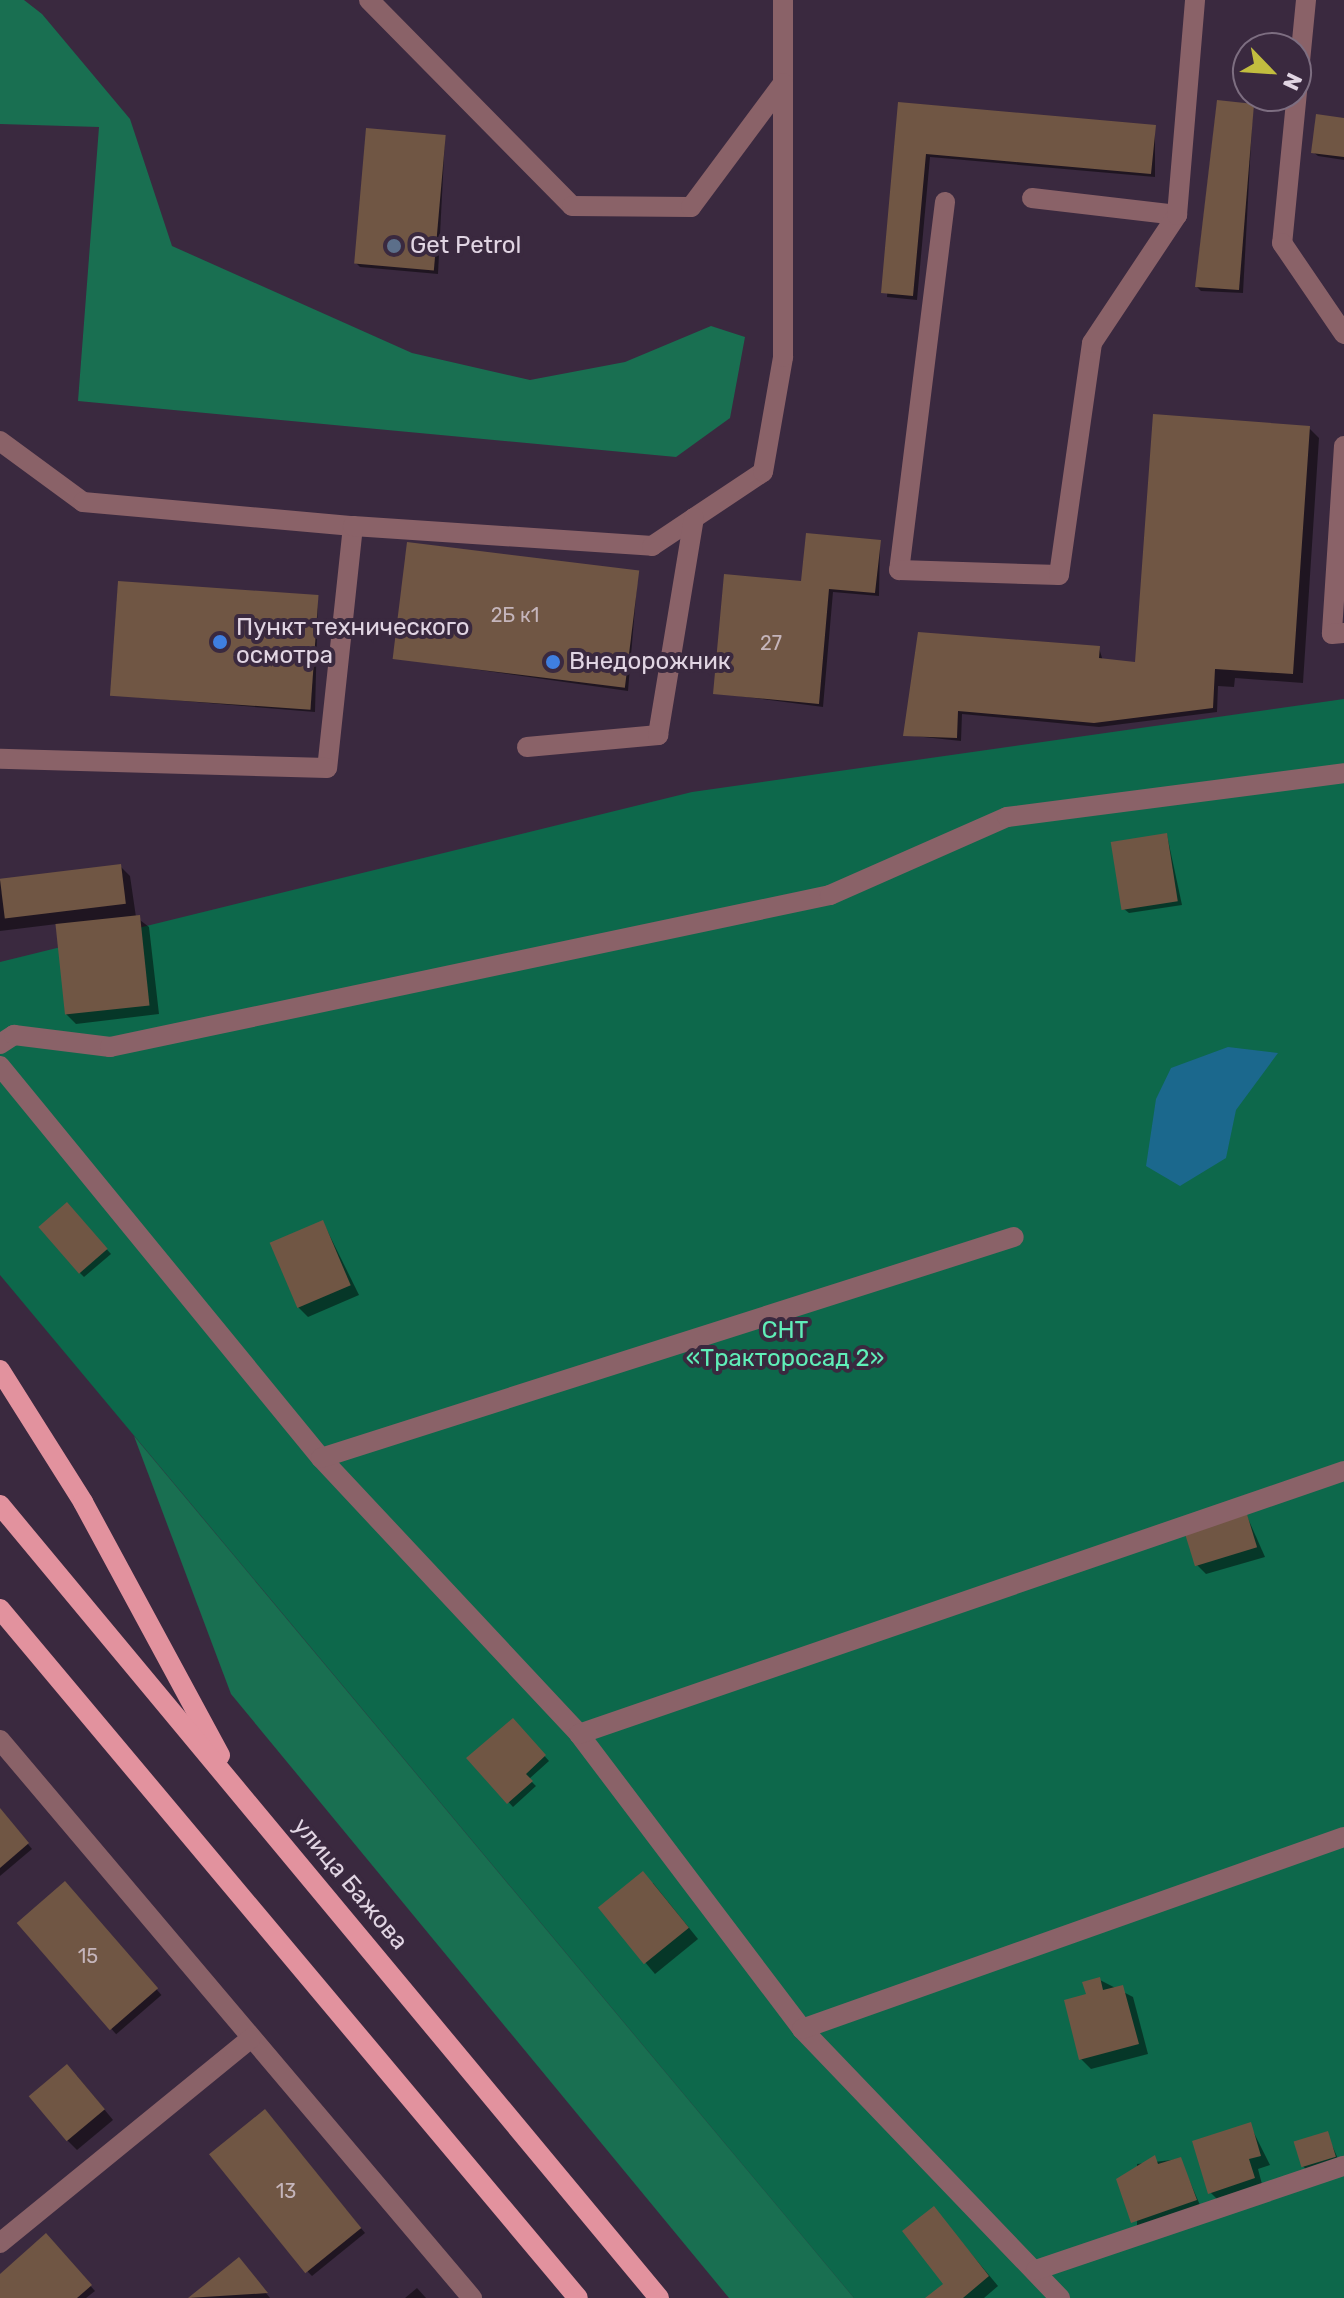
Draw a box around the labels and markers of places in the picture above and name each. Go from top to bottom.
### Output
place label: Get Petrol [410,232,521,260]
marker: Get Petrol [385,237,403,255]
place label: Пункт технического осмотра [236,614,470,670]
marker: Пункт технического осмотра [211,633,229,651]
place label: Внедорожник [569,648,731,676]
marker: Внедорожник [544,653,562,671]

